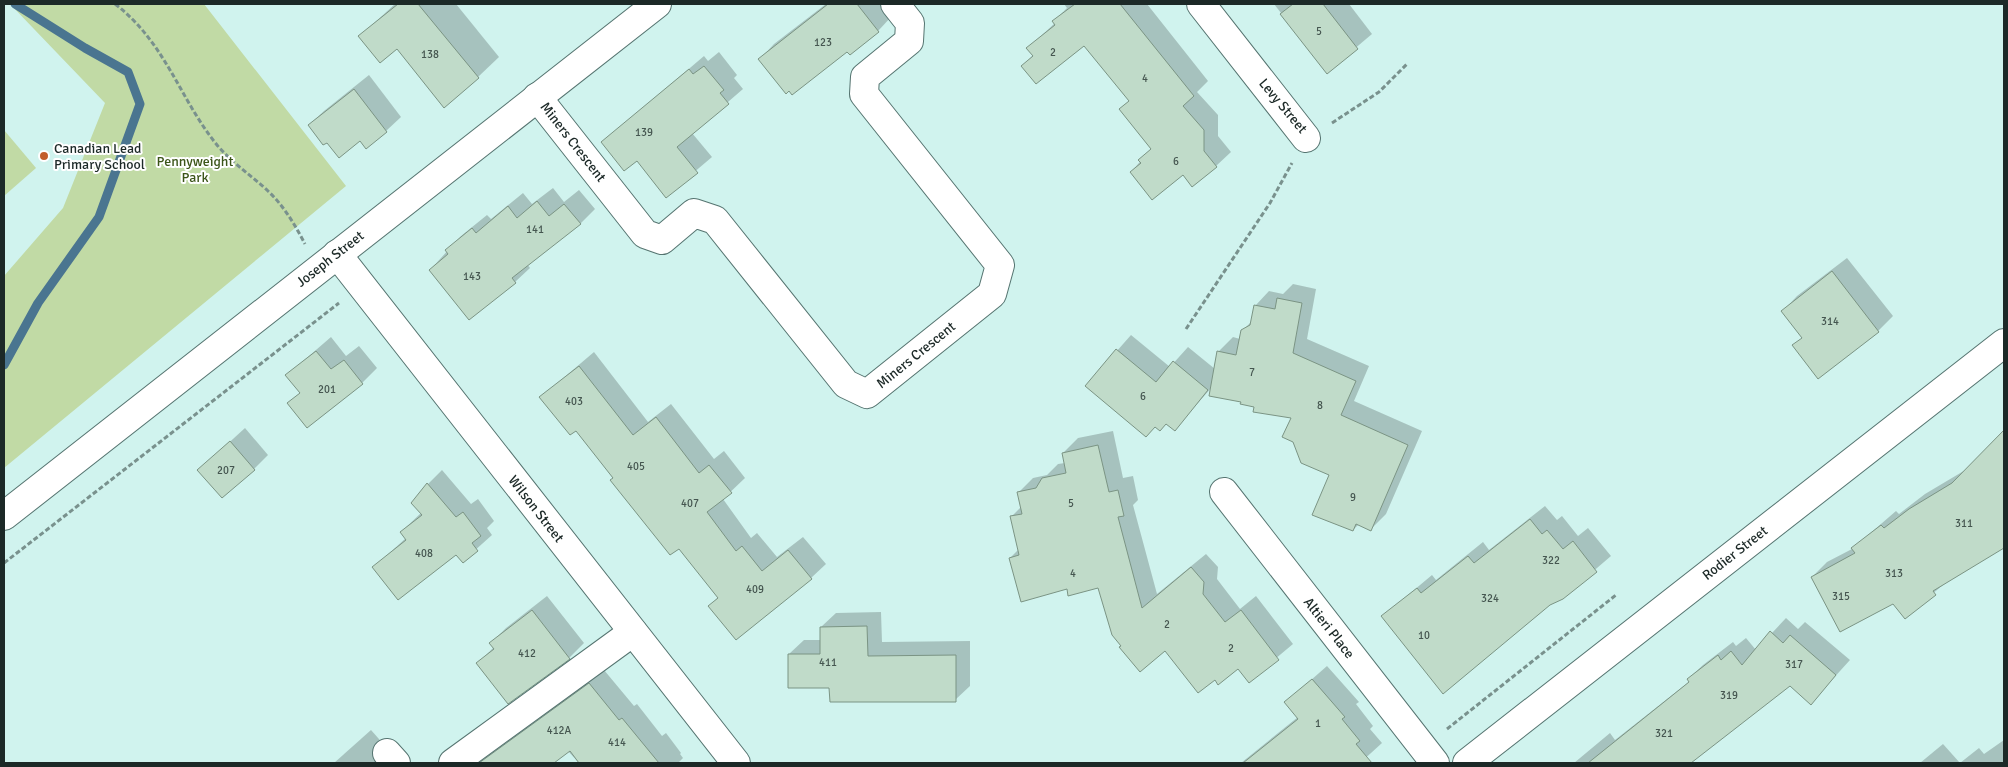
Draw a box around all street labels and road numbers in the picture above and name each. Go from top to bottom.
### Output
street label: Levy Street [1255,75,1311,137]
street label: Miners Crescent [537,99,610,185]
street label: Joseph Street [293,227,367,291]
street label: Miners Crescent [873,318,959,392]
street label: Wilson Street [505,472,568,546]
street label: Rodier Street [1699,522,1771,584]
street label: Altieri Place [1300,594,1358,662]

